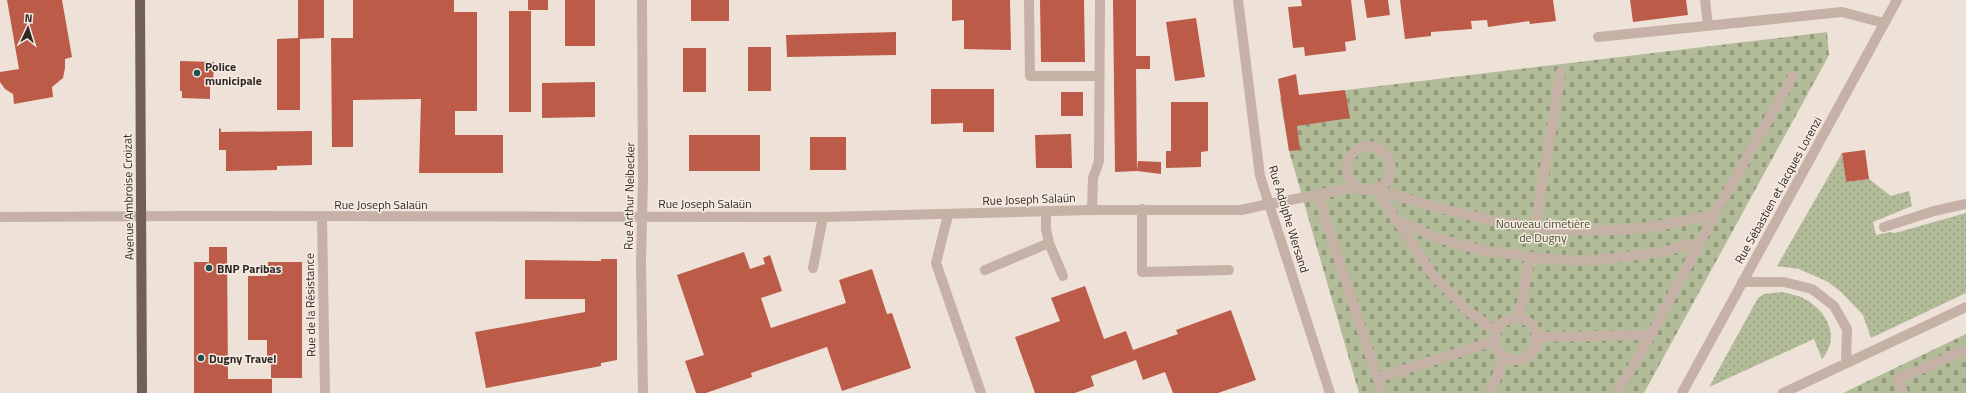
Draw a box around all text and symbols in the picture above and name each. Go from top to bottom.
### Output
north arrow [8,8,48,48]
text: N [24,10,33,26]
place label: Police municipale [205,57,262,90]
marker: Police municipale [192,68,202,78]
street label: Rue Sébastien et Jacques Lorenzi [1729,113,1827,267]
street label: Avenue Ambroise Croizat [117,133,139,260]
street label: Rue Arthur Neibecker [619,142,639,250]
street label: Rue Adolphe Wersand [1264,163,1314,275]
street label: Rue Joseph Salaün [982,188,1076,210]
street label: Rue Joseph Salaün [658,194,752,213]
street label: Rue Joseph Salaün [334,195,428,214]
park label: Nouveau cimetière de Dugny [1496,214,1590,247]
street label: Rue de la Résistance [300,253,320,357]
place label: BNP Paribas [217,259,282,278]
marker: BNP Paribas [204,263,214,273]
place label: Dugny Travel [209,349,276,368]
marker: Dugny Travel [196,353,206,363]

